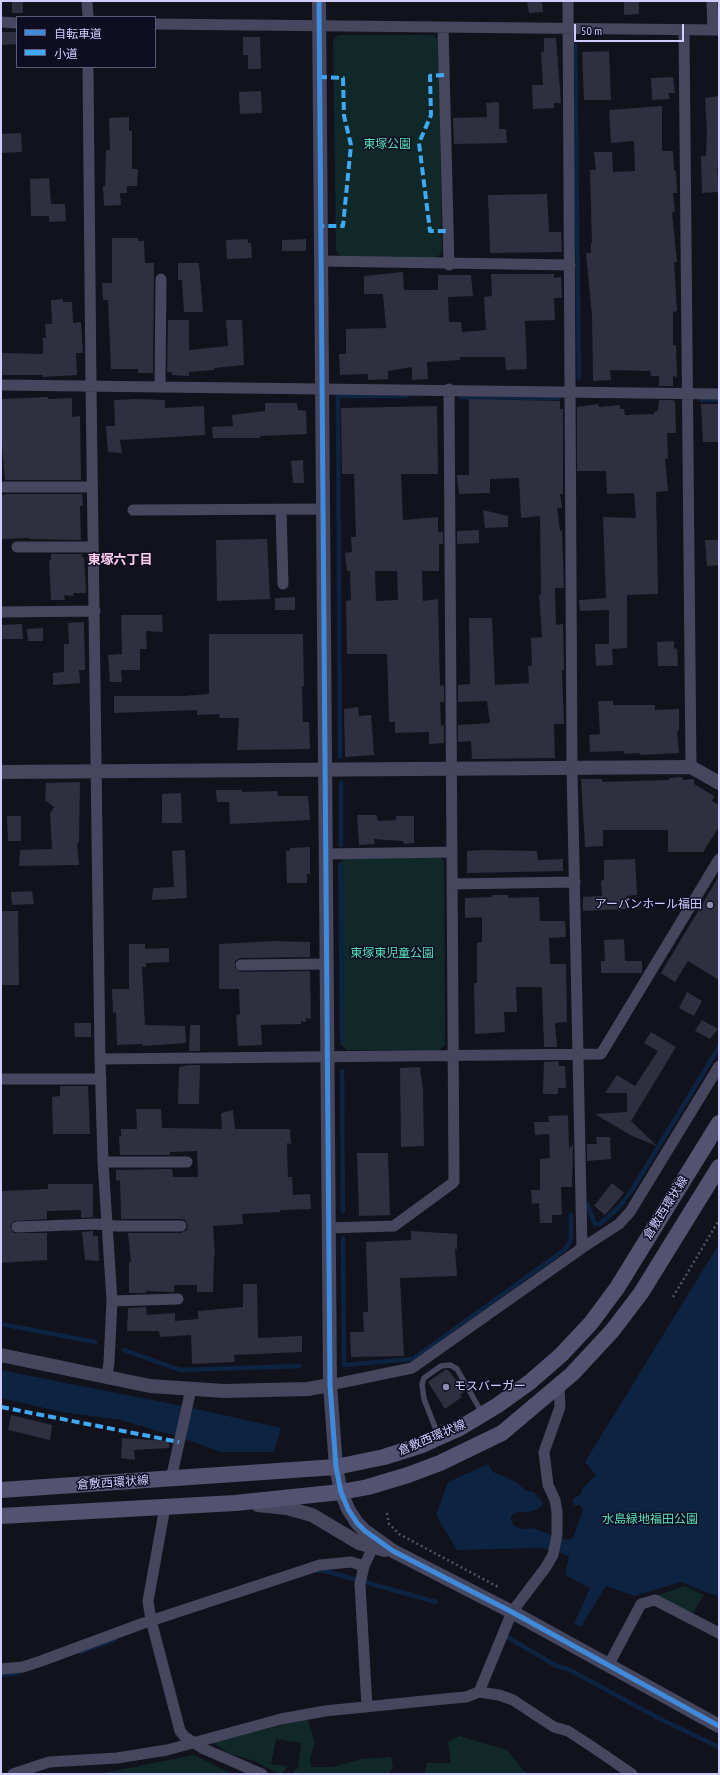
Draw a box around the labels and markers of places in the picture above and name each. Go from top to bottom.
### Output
place label: アーバンホール福田 [595,898,702,912]
marker: アーバンホール福田 [705,900,715,910]
place label: モスバーガー [454,1380,526,1394]
marker: モスバーガー [441,1382,451,1392]

